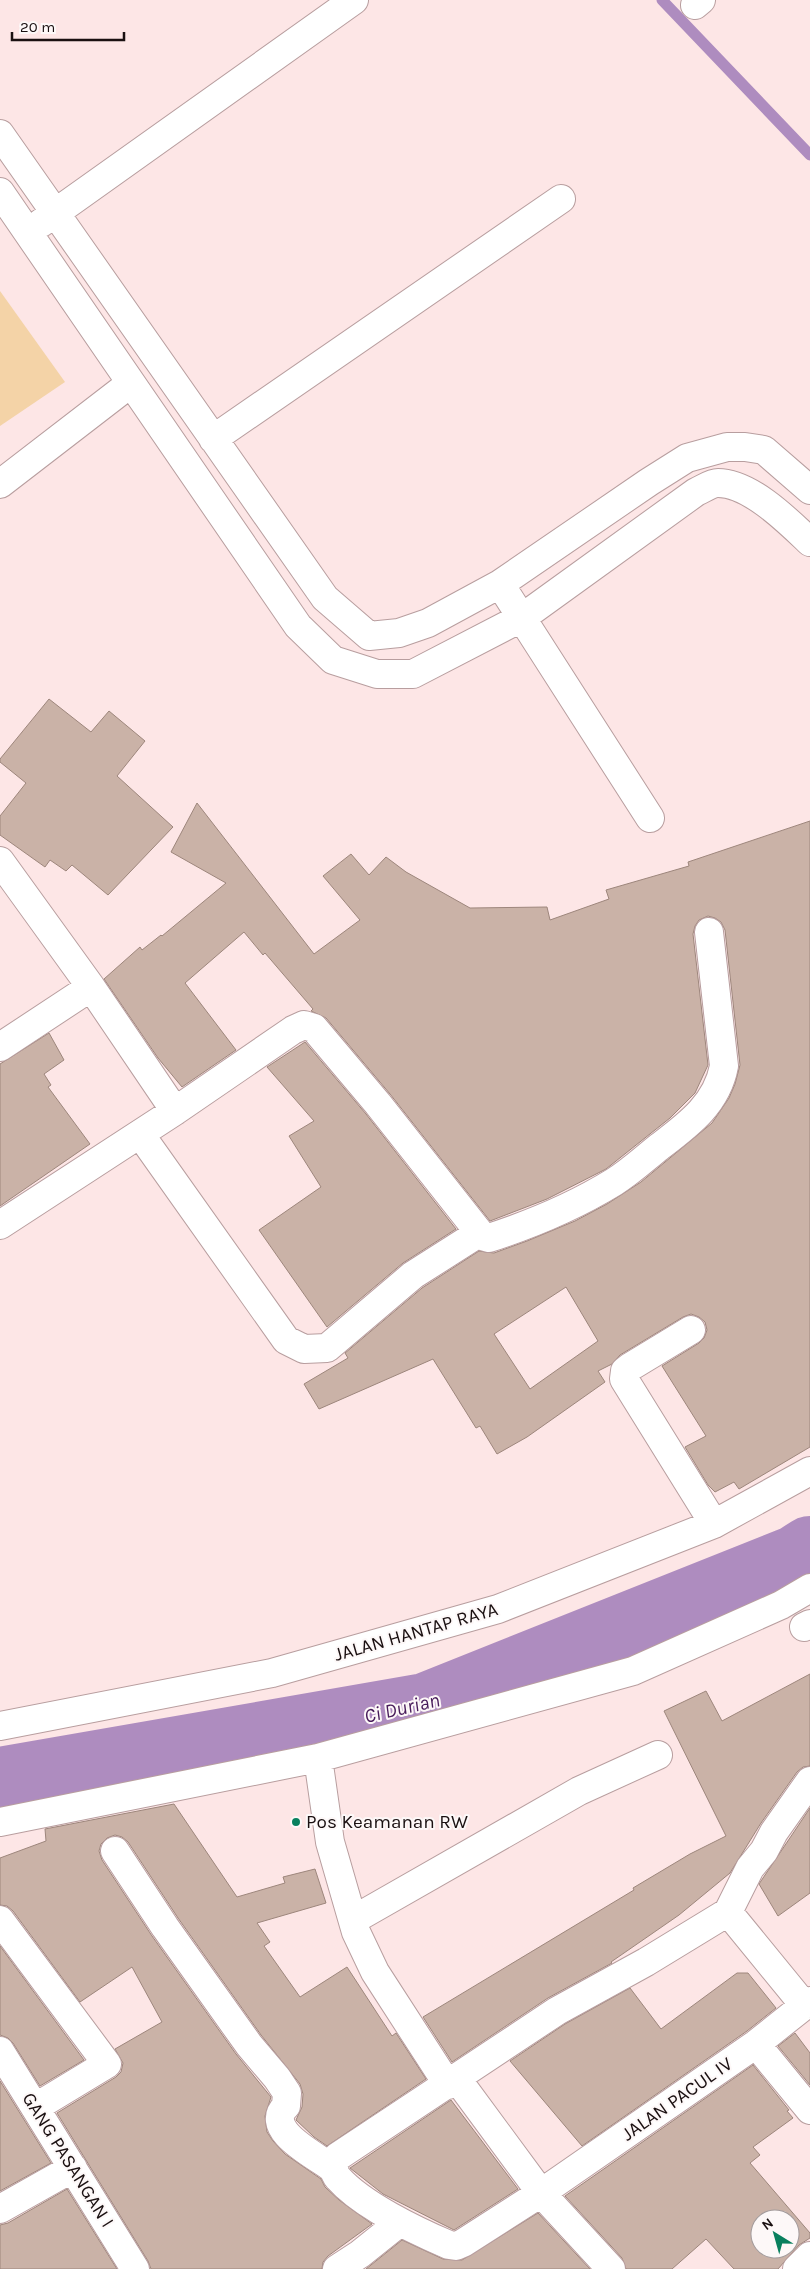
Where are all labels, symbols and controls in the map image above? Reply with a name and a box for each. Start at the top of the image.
scale bar [12,10,125,42]
text: 20 m [20,18,55,36]
street label: JALAN HANTAP RAYA [332,1598,500,1666]
water label: Ci Durian [362,1688,442,1728]
place label: Pos Keamanan RW [306,1811,468,1833]
marker: Pos Keamanan RW [290,1816,302,1828]
street label: JALAN PACUL IV [617,2053,737,2145]
street label: GANG PASANGAN I [18,2088,118,2232]
north arrow [750,2209,800,2259]
text: N [758,2214,777,2234]

